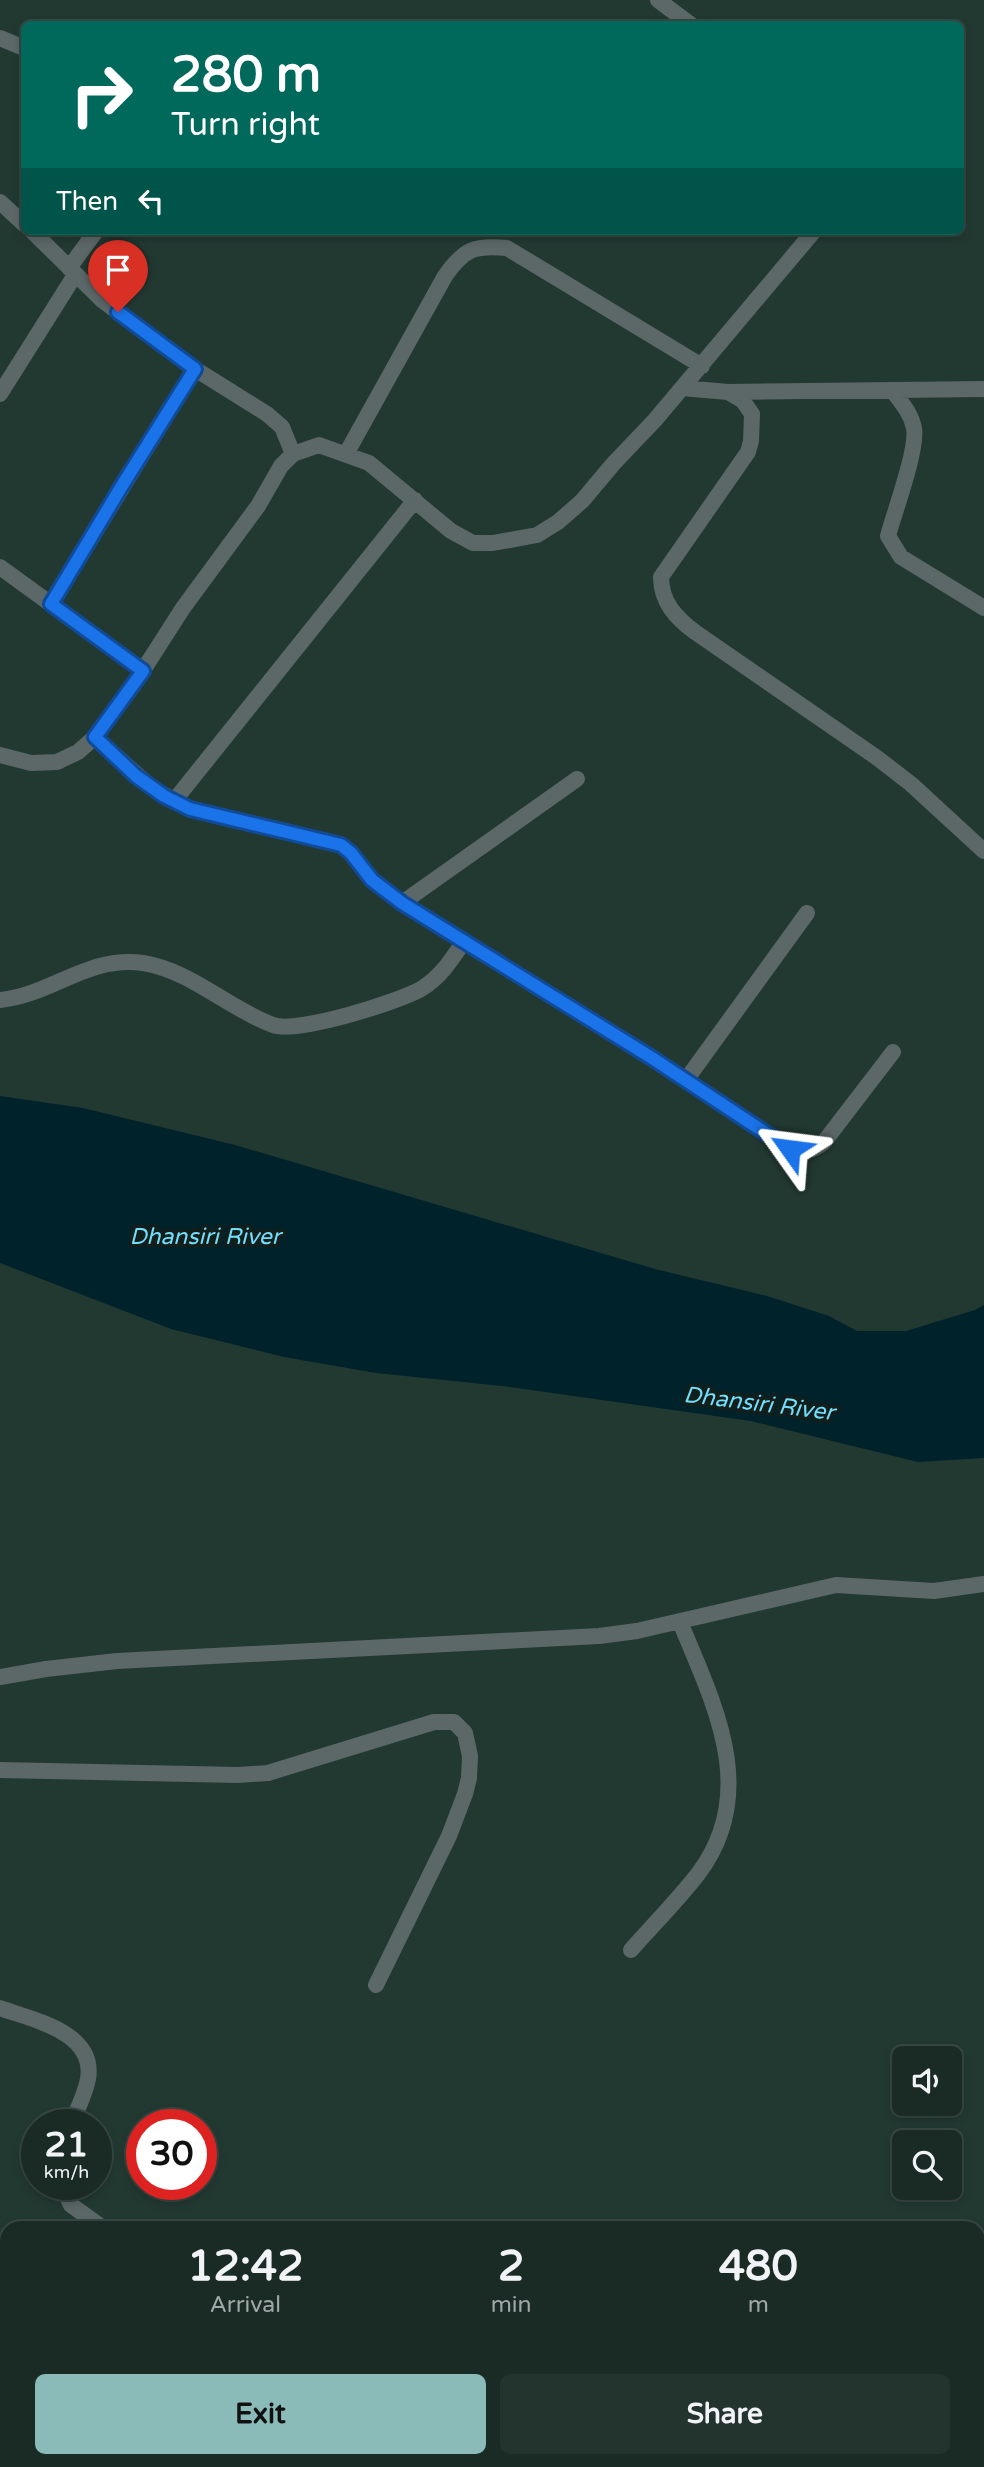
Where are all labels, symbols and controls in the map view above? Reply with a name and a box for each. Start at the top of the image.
text: 280 m [171,46,321,105]
icon: right [56,49,147,140]
text: Turn right [171,106,320,144]
icon: left [132,182,170,220]
text: Then [56,186,118,217]
pin [88,240,148,312]
icon: arrive [99,251,137,289]
position arrow [753,1112,827,1186]
water label: Dhansiri River [129,1223,284,1251]
water label: Dhansiri River [682,1381,839,1428]
map controls [892,2046,962,2200]
button: sound [892,2046,962,2116]
speed limit sign: 30 [126,2109,217,2200]
text: 21 [45,2124,88,2166]
button: search [892,2130,962,2200]
text: km/h [44,2161,89,2183]
text: 12:42 [187,2241,304,2292]
text: 2 [498,2241,524,2292]
text: 480 [719,2241,798,2292]
text: Arrival [210,2291,281,2319]
text: min [491,2291,532,2319]
text: m [748,2291,769,2319]
button: Exit [35,2374,486,2454]
button: Share [500,2374,950,2454]

